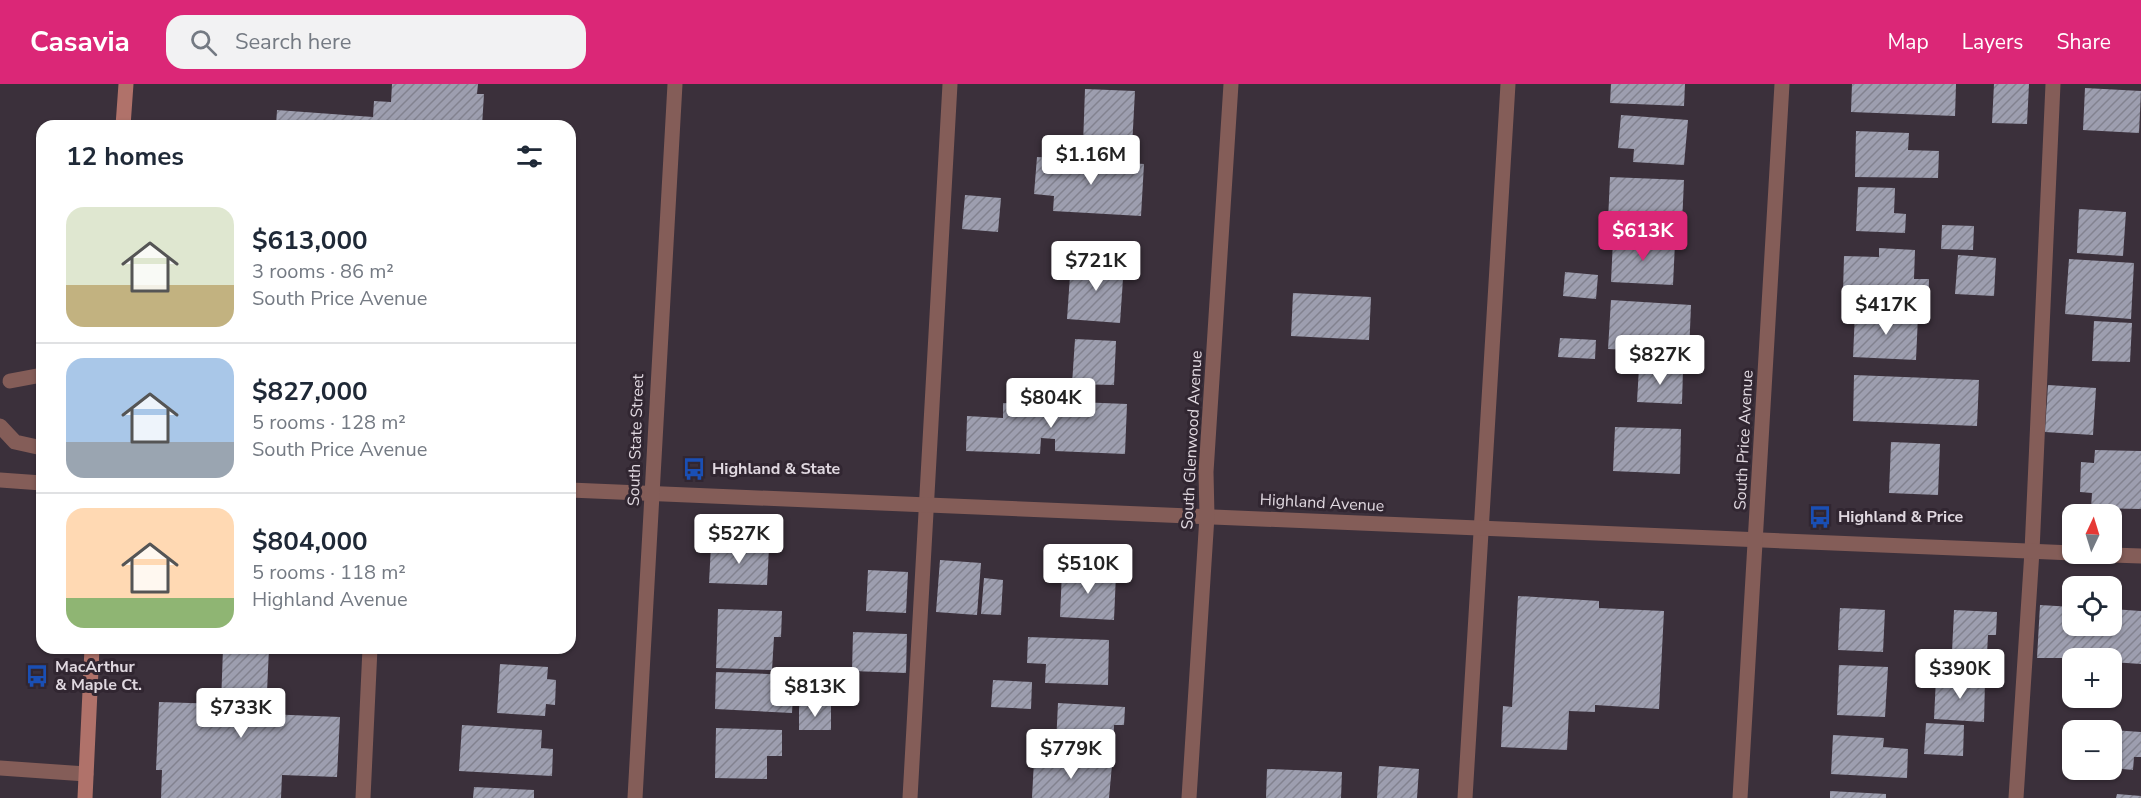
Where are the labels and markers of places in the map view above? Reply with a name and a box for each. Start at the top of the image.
pin: $1.16M [1042,135,1140,186]
pin: $613K [1601,211,1685,262]
pin: $721K [1054,241,1138,292]
pin: $417K [1844,285,1928,336]
pin: $827K [1618,335,1702,386]
pin: $804K [1009,378,1093,429]
bus stop icon: Highland & State [681,456,707,482]
place label: Highland & State [712,458,841,480]
bus stop icon: Highland & Price [1807,504,1833,530]
place label: Highland & Price [1838,506,1964,528]
pin: $527K [697,514,781,565]
pin: $510K [1046,544,1130,595]
pin: $390K [1918,649,2002,700]
place label: MacArthur & Maple Ct. [55,656,142,696]
bus stop icon: MacArthur & Maple Ct. [24,663,50,689]
pin: $813K [773,667,857,718]
pin: $733K [199,688,283,739]
pin: $779K [1029,729,1113,780]

